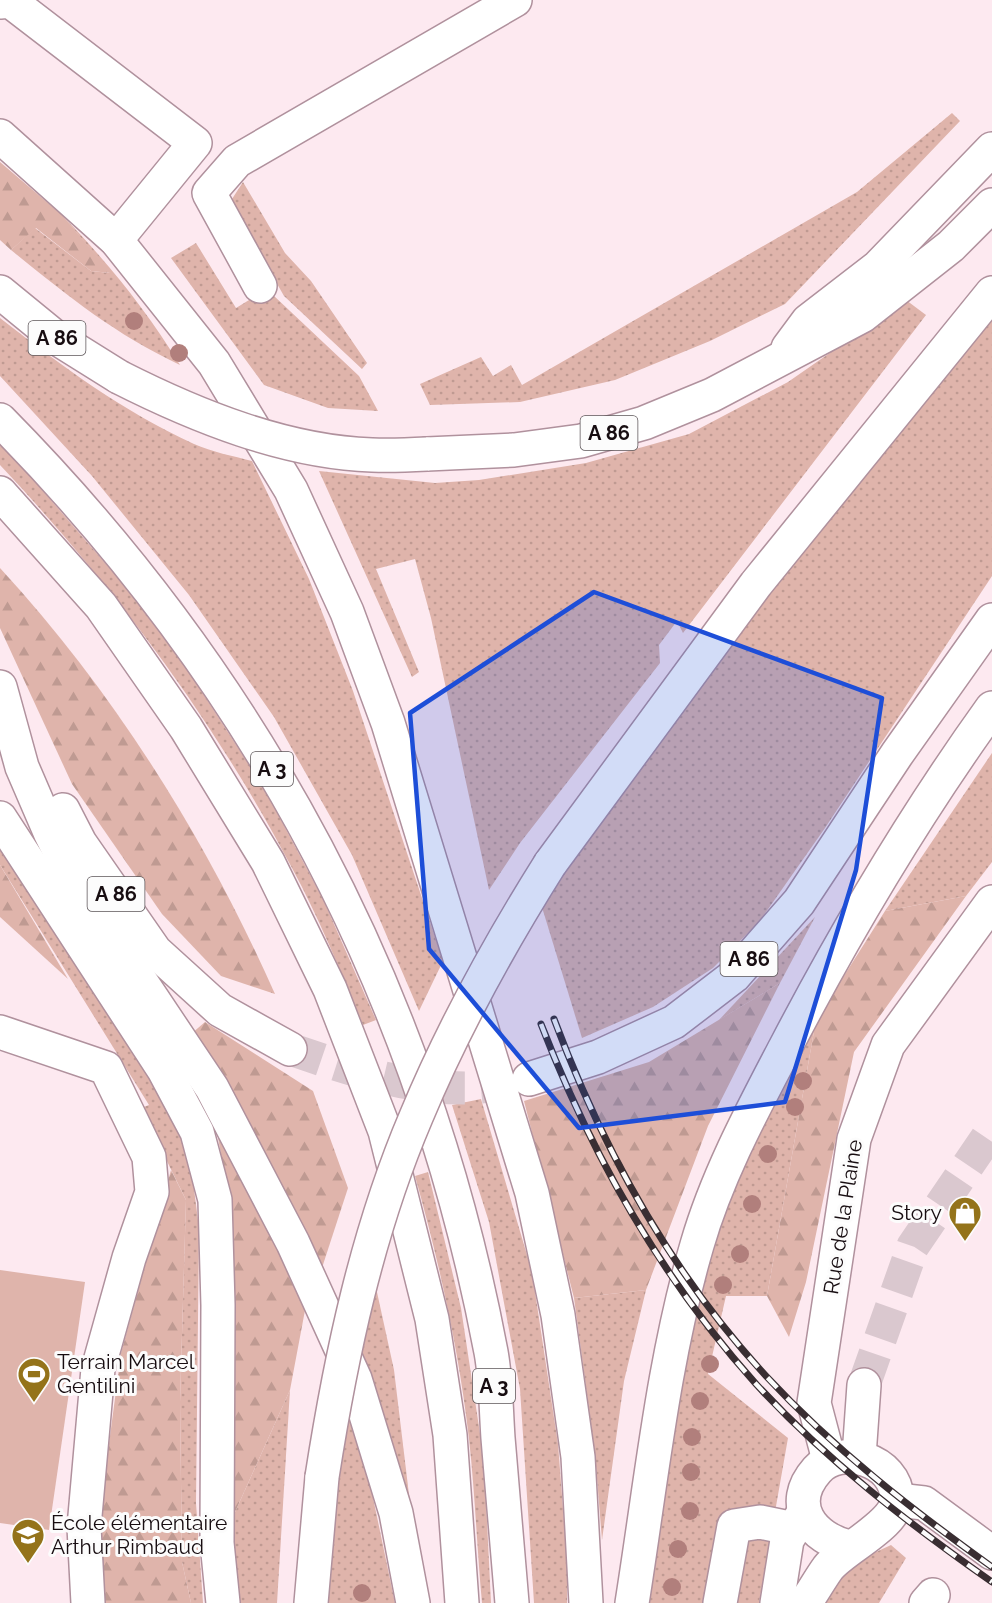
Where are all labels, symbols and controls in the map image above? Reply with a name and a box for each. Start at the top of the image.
road number: A 86 [28,321,86,355]
road number: A 86 [580,416,638,450]
road number: A 3 [251,752,293,786]
road number: A 86 [88,877,144,911]
road number: A 86 [720,942,777,976]
street label: Rue de la Plaine [818,1138,867,1296]
shop icon: Story [947,1195,983,1242]
place label: Story [891,1200,942,1225]
place label: Terrain Marcel Gentilini [57,1349,195,1398]
sports icon: Terrain Marcel Gentilini [16,1356,52,1403]
road number: A 3 [473,1369,515,1403]
place label: École élémentaire Arthur Rimbaud [51,1510,227,1559]
school or university icon: École élémentaire Arthur Rimbaud [10,1517,46,1564]

